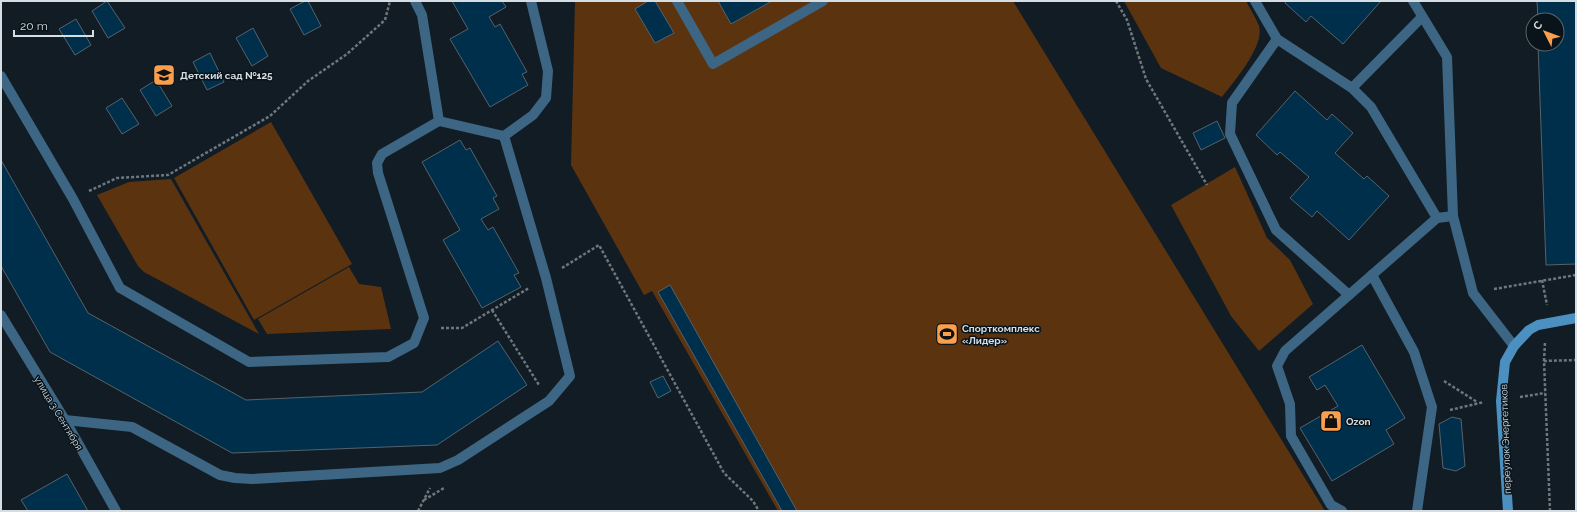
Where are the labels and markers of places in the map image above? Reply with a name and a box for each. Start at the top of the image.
school or university icon: Детский сад №125 [151,62,177,88]
place label: Детский сад №125 [180,70,273,81]
sports icon: Спорткомплекс «Лидер» [934,321,960,347]
place label: Спорткомплекс «Лидер» [962,323,1040,346]
shop icon: Ozon [1318,408,1344,434]
place label: Ozon [1346,416,1370,427]

